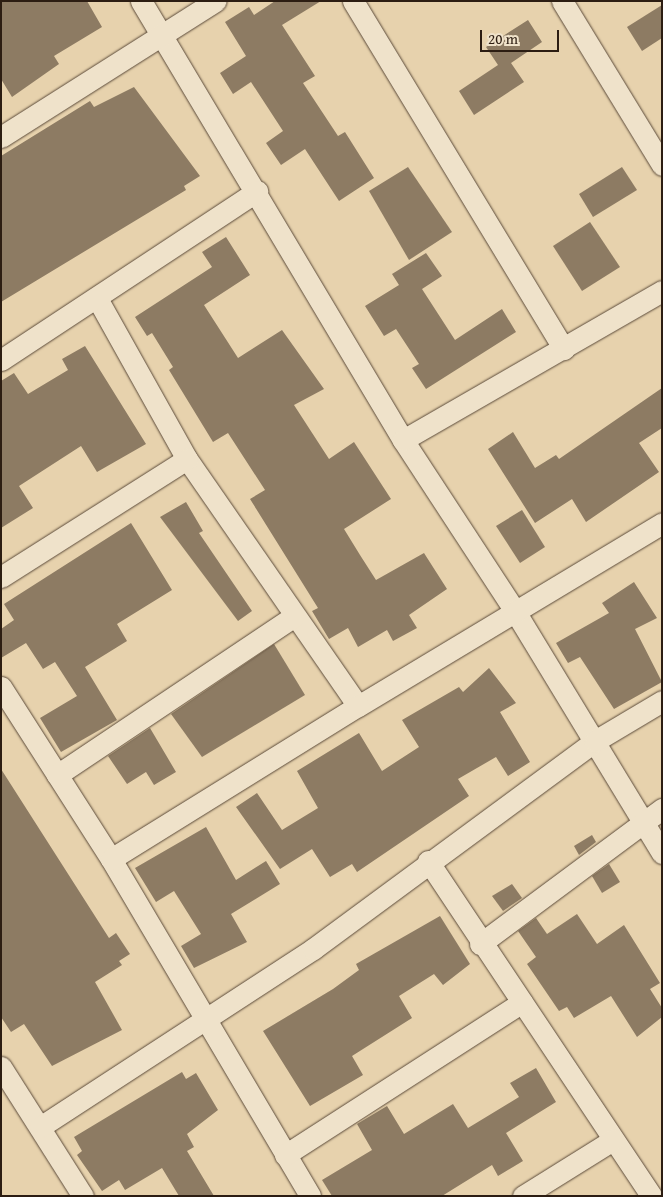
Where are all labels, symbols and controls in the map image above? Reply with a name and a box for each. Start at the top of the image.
scale bar [483,20,562,52]
text: 20 m [488,28,518,49]

